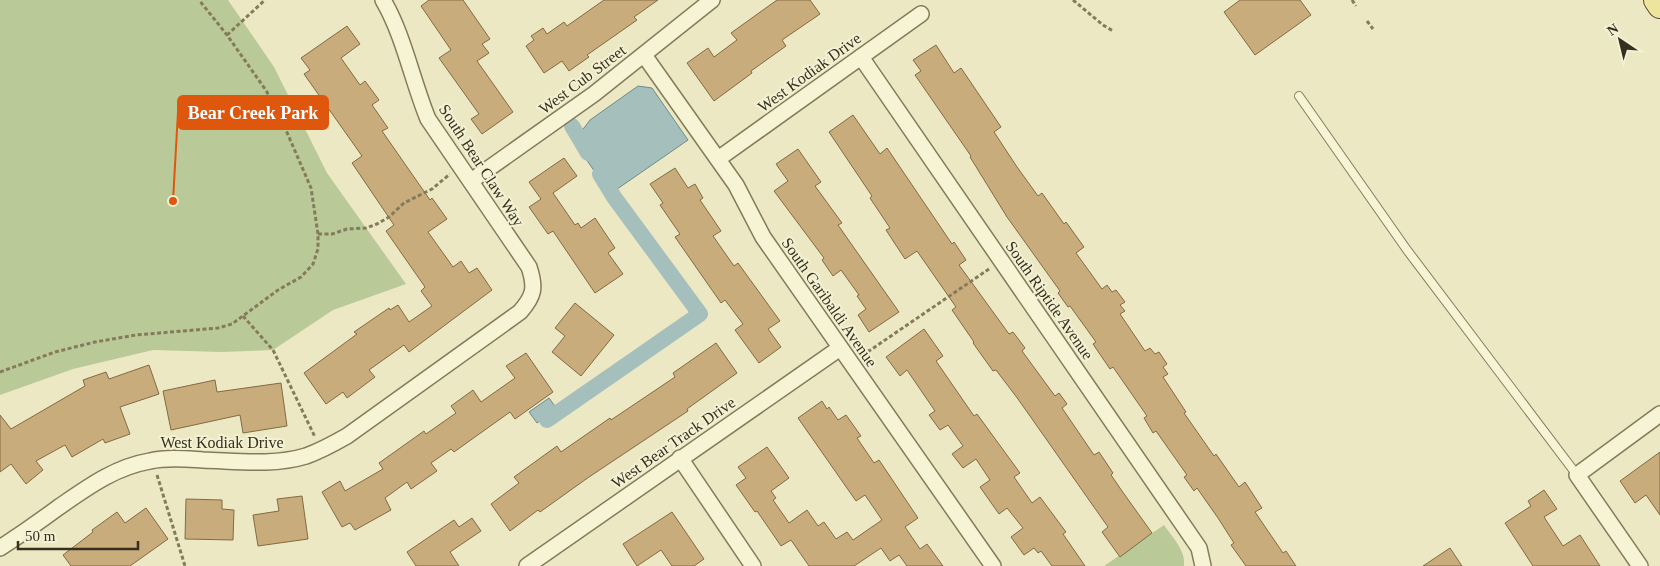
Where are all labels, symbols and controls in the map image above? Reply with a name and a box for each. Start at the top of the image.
north arrow [1595,15,1645,65]
text: N [1604,21,1621,39]
street label: West Kodiak Drive [754,29,864,115]
street label: West Cub Street [536,41,629,117]
callout: Bear Creek Park [178,96,328,129]
street label: South Bear Claw Way [435,101,527,230]
text: Bear Creek Park [188,103,318,123]
street label: South Garibaldi Avenue [779,235,881,370]
street label: South Riptide Avenue [1002,238,1097,363]
street label: West Bear Track Drive [608,393,738,491]
street label: West Kodiak Drive [160,434,284,451]
scale bar [18,518,138,550]
text: 50 m [25,528,56,544]

